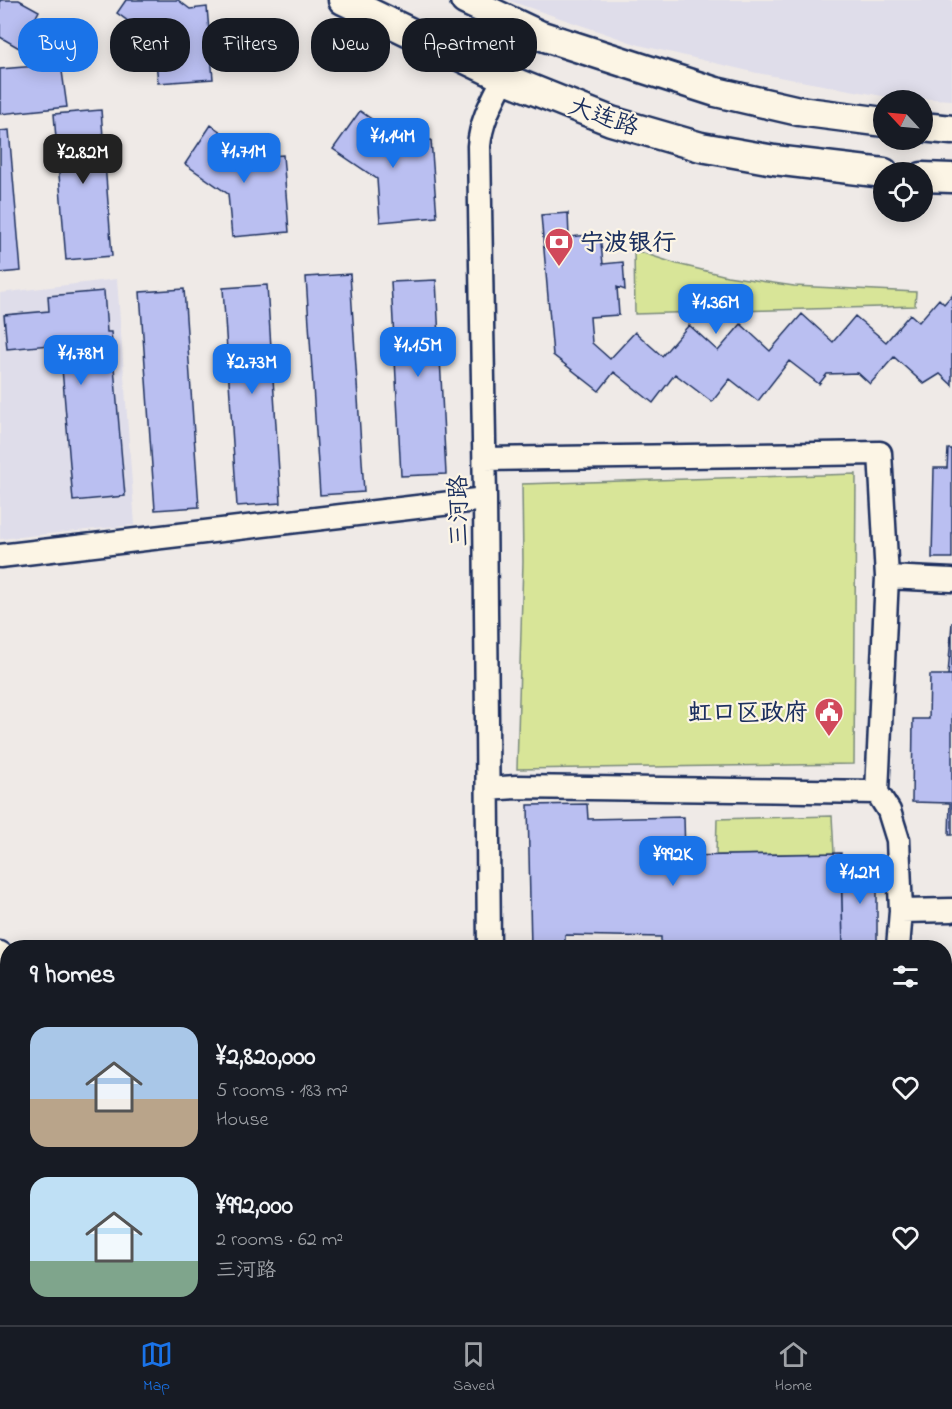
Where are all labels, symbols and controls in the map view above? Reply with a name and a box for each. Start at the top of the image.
chip: Buy [18,18,98,72]
chip: Rent [110,18,190,72]
chip: Filters [202,18,299,72]
chip: New [311,18,390,72]
chip: Apartment [402,18,537,72]
street label: 大连路 [563,90,643,147]
north arrow [873,90,933,150]
map controls [873,90,933,222]
pin: ¥1.14M [344,118,442,169]
text: ¥1.14M [371,123,415,152]
pin: ¥1.71M [195,133,293,184]
pin: ¥2.82M [34,134,132,185]
text: ¥1.71M [222,138,266,167]
text: ¥2.82M [57,139,109,168]
button: locate [873,162,933,222]
bank icon: 宁波银行 [543,226,575,268]
place label: 宁波银行 [580,227,676,262]
pin: ¥1.36M [667,284,765,335]
text: ¥1.36M [692,289,740,318]
pin: ¥1.15M [369,327,467,378]
text: ¥1.15M [394,332,442,361]
pin: ¥1.78M [32,335,130,386]
text: ¥1.78M [58,340,104,369]
pin: ¥2.73M [203,344,301,395]
text: ¥2.73M [227,349,277,378]
street label: 三河路 [442,475,479,547]
public building icon: 虹口区政府 [813,696,845,738]
place label: 虹口区政府 [688,697,808,732]
pin: ¥992K [631,836,715,887]
text: ¥992K [653,841,693,870]
pin: ¥1.2M [818,854,902,905]
text: ¥1.2M [840,859,880,888]
text: 9 homes [30,957,115,995]
icon: filters [889,960,922,993]
text: ¥2,820,000 [216,1039,316,1077]
icon: home [78,1051,150,1123]
icon: heart [889,1071,922,1104]
text: 5 rooms · 183 m² [216,1077,348,1106]
text: House [216,1106,269,1135]
text: ¥992,000 [216,1188,293,1226]
icon: home [78,1201,150,1273]
icon: heart [889,1221,922,1254]
text: 2 rooms · 62 m² [216,1226,343,1255]
text: 三河路 [216,1257,276,1286]
tab: Map [140,1338,173,1398]
tab: Saved [453,1338,495,1398]
tab: Home [775,1338,812,1398]

